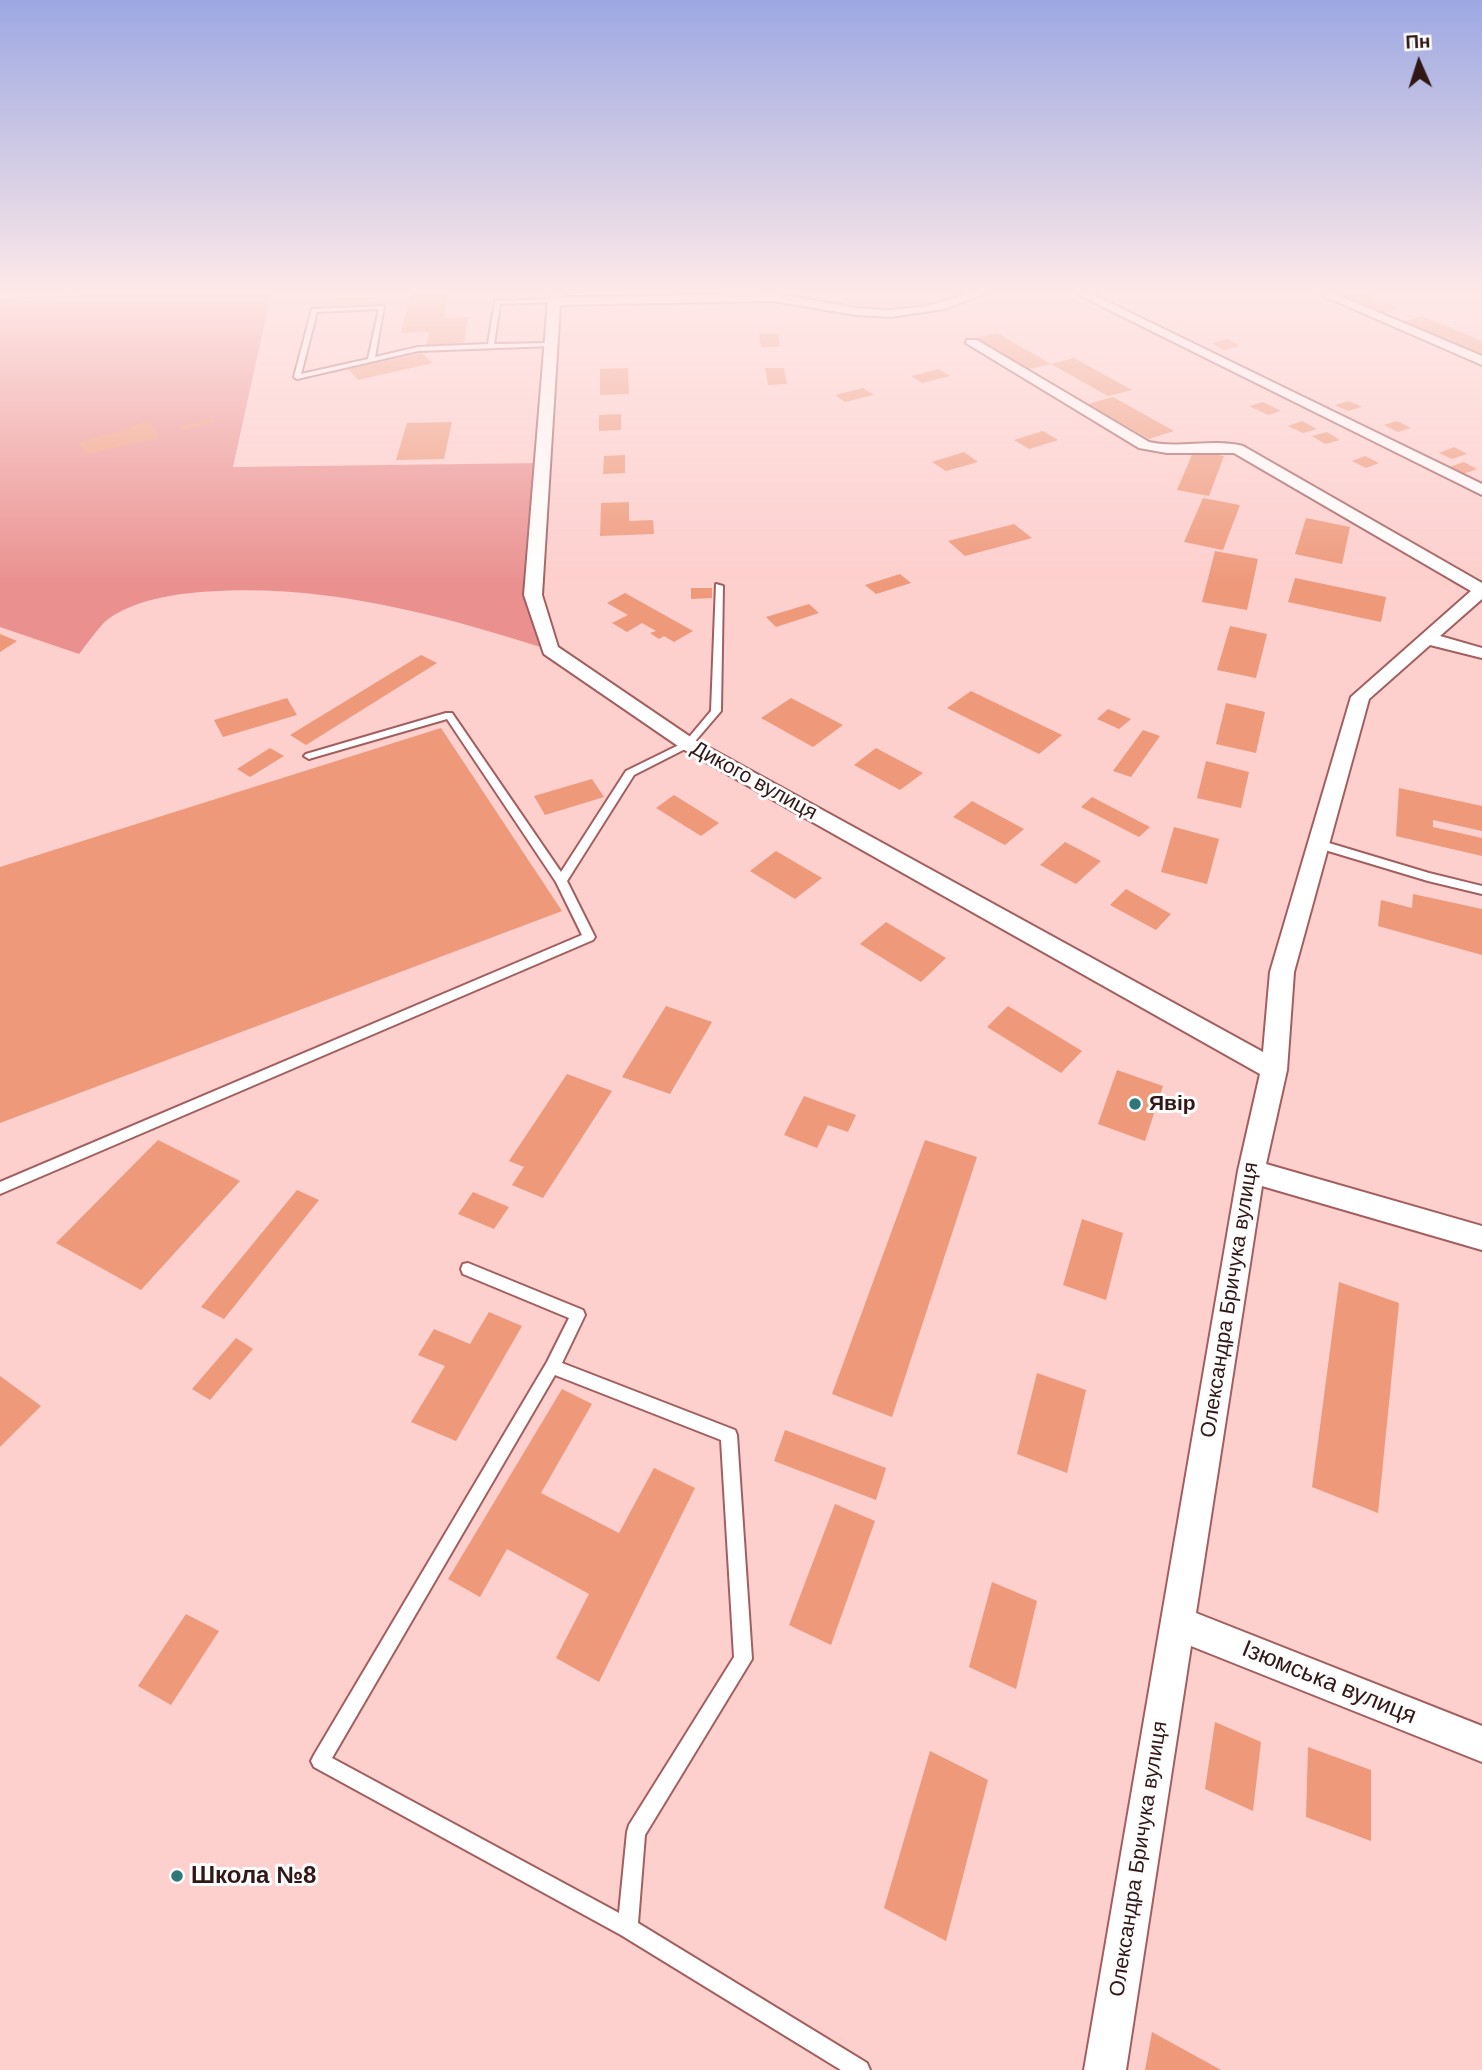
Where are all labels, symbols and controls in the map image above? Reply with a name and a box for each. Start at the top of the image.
north arrow [1384,28,1454,98]
text: Пн [1405,30,1431,53]
street label: Дикого вулиця [687,736,821,826]
place label: Явiр [1149,1091,1196,1117]
marker: Явiр [1127,1096,1143,1112]
street label: Олександра Бричука вулиця [1196,1160,1264,1440]
street label: Ізюмська вулиця [1238,1635,1420,1731]
street label: Олександра Бричука вулиця [1105,1719,1173,1999]
place label: Школа №8 [191,1862,316,1890]
marker: Школа №8 [169,1868,185,1884]

